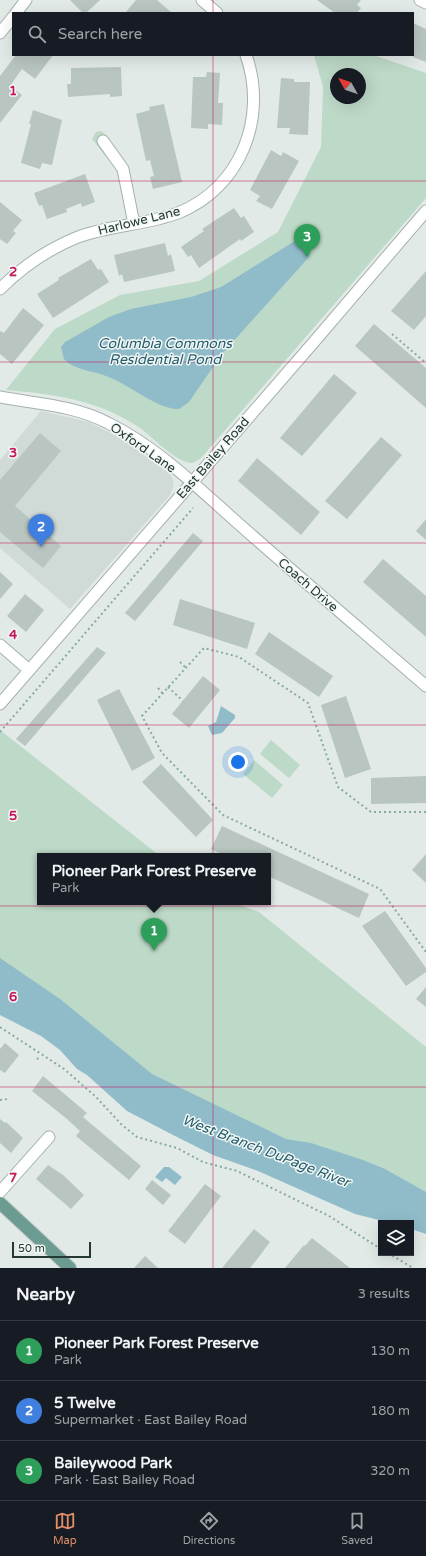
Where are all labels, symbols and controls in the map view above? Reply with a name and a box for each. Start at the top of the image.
search box [12,12,414,56]
icon: search [26,23,48,45]
text: Search here [58,25,142,43]
north arrow [330,68,366,104]
text: 1 [9,83,17,99]
street label: Harlowe Lane [96,203,182,239]
pin: 3 [294,224,320,257]
text: 2 [9,264,17,280]
water label: Columbia Commons Residential Pond [98,335,233,368]
street label: East Bailey Road [173,414,253,502]
street label: Oxford Lane [107,419,179,477]
text: 3 [9,445,17,461]
pin: 2 [28,514,54,547]
street label: Coach Drive [275,555,341,615]
text: 4 [9,627,18,643]
your location [228,752,248,772]
text: 5 [9,808,17,824]
popup [37,853,271,905]
text: Pioneer Park Forest Preserve [52,862,256,880]
text: Park [52,880,79,896]
pin: 1 [141,918,167,951]
text: 6 [9,989,17,1005]
water label: West Branch DuPage River [180,1111,354,1191]
text: 7 [9,1170,17,1186]
map controls [378,1220,414,1256]
button: layers [378,1220,414,1256]
scale bar [12,1240,91,1259]
text: 50 m [18,1242,45,1255]
text: Nearby [16,1284,75,1305]
text: 3 results [358,1286,410,1302]
text: Pioneer Park Forest Preserve [54,1334,259,1352]
text: 1 [25,1343,33,1359]
text: 130 m [370,1343,410,1359]
text: Park [54,1352,82,1368]
text: 5 Twelve [54,1394,116,1412]
text: 2 [25,1403,33,1419]
text: 180 m [370,1403,410,1419]
text: Supermarket · East Bailey Road [54,1412,247,1428]
text: Baileywood Park [54,1454,172,1472]
text: 3 [25,1463,33,1479]
text: 320 m [370,1463,410,1479]
text: Park · East Bailey Road [54,1472,195,1488]
tab: Map [53,1510,77,1547]
tab: Directions [183,1510,235,1547]
tab: Saved [341,1510,373,1547]

